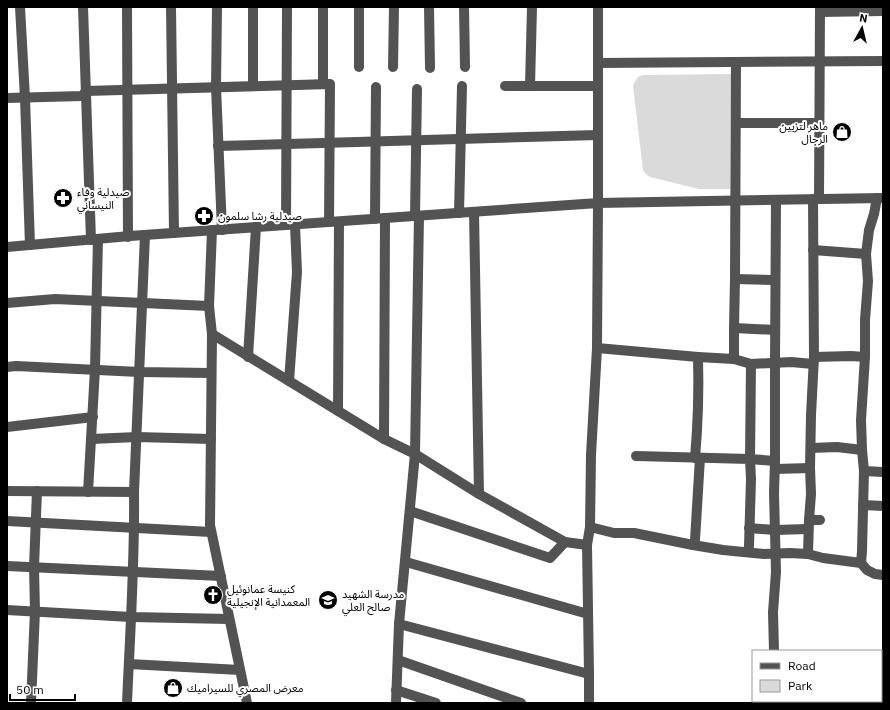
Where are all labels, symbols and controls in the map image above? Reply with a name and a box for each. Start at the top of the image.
north arrow [842,8,882,48]
text: N [858,11,868,26]
place label: ماهر لتزيين الرجال [779,119,828,146]
shop icon: ماهر لتزيين الرجال [831,121,853,143]
place label: صيدلية وفاء النيساني [77,185,129,215]
pharmacy icon: صيدلية وفاء النيساني [52,187,74,209]
pharmacy icon: صيدلية رشا سلمون [193,205,215,227]
place label: صيدلية رشا سلمون [218,209,302,223]
place label: كنيسة عمانوئيل المعمدانية الإنجيلية [227,582,310,610]
church icon: كنيسة عمانوئيل المعمدانية الإنجيلية [202,584,224,606]
place label: مدرسة الشهيد صالح العلي [342,587,404,617]
school or university icon: مدرسة الشهيد صالح العلي [317,589,339,611]
legend [752,650,882,702]
text: Road [788,658,816,673]
scale bar [10,676,75,702]
shop icon: معرض المصري للسيراميك [162,677,184,699]
text: Park [788,678,813,693]
place label: معرض المصري للسيراميك [187,681,304,698]
text: 50 m [16,682,44,697]

